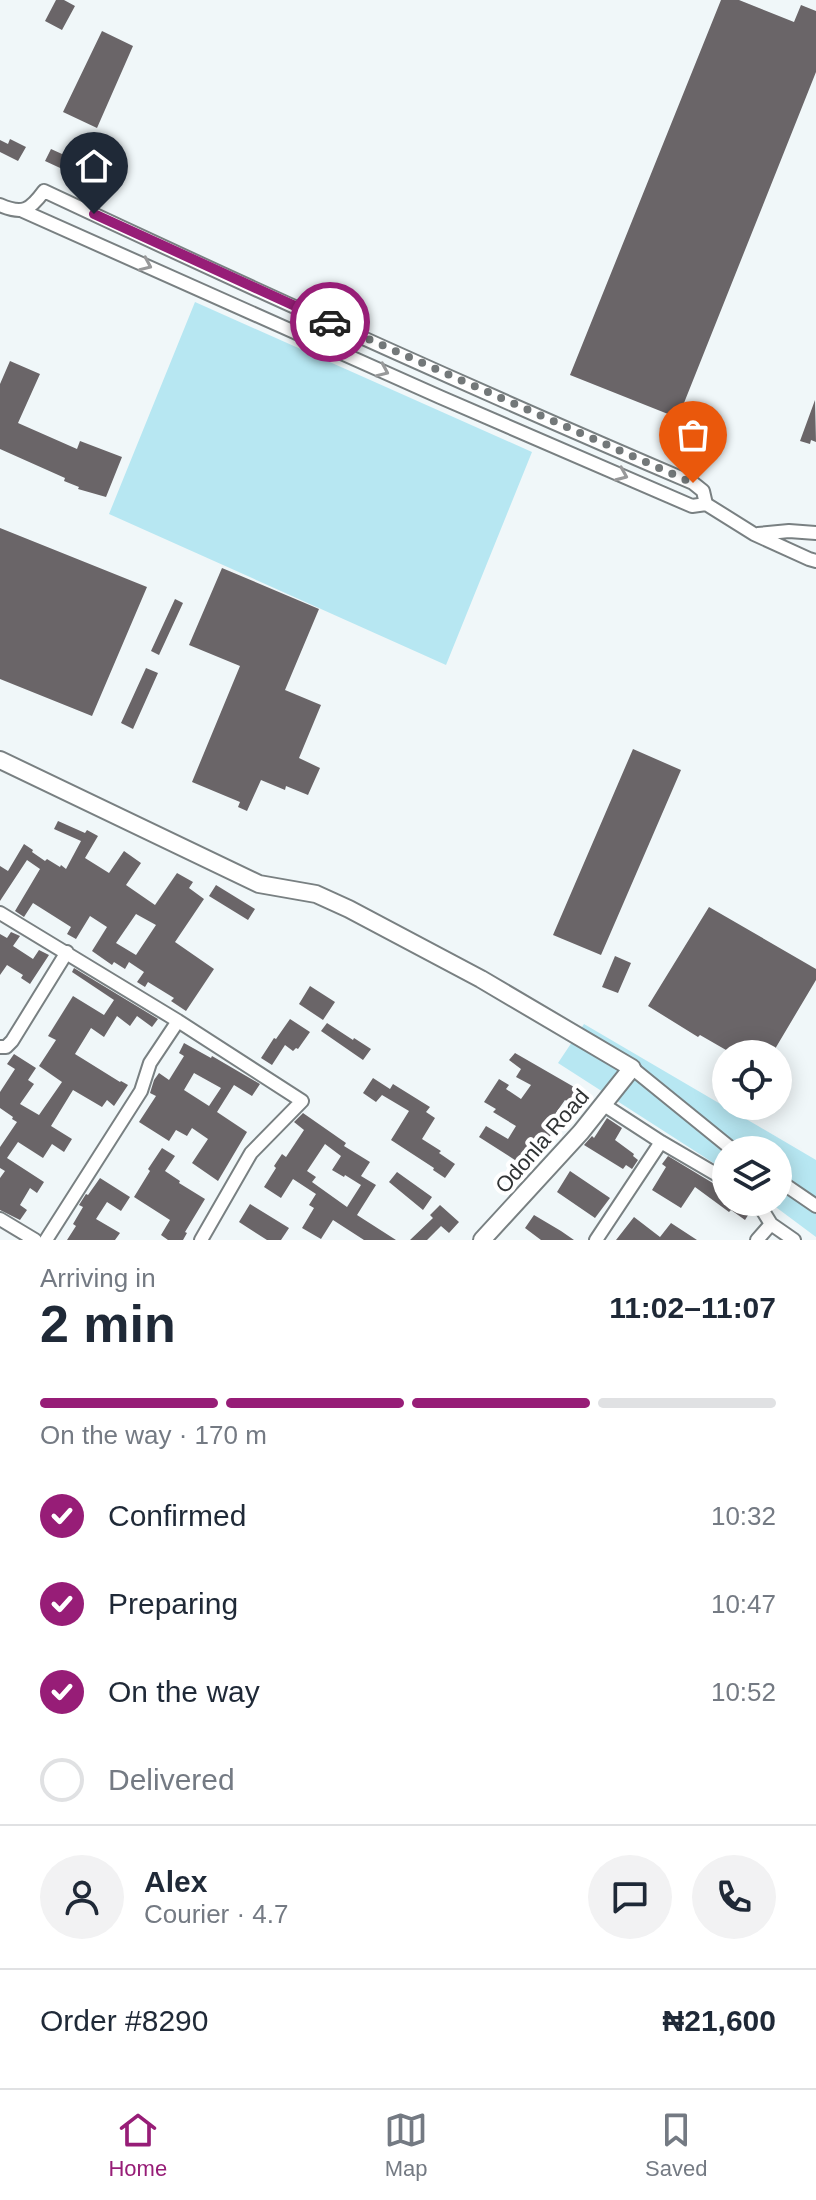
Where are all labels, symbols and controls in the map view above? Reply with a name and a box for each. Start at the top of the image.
pin [60,132,128,214]
icon: home [72,144,116,188]
one-way arrow [138,255,152,271]
courier [290,282,370,362]
icon: car [308,300,352,344]
one-way arrow [375,362,390,378]
pin [659,401,727,483]
icon: bag [671,413,715,457]
one-way arrow [613,466,628,482]
map controls [712,1040,792,1216]
button: locate [712,1040,792,1120]
street label: Odonla Road [490,1084,594,1198]
button: layers [712,1136,792,1216]
text: Arriving in [40,1263,156,1293]
text: 11:02–11:07 [609,1291,776,1324]
text: 2 min [40,1295,176,1353]
text: On the way · 170 m [40,1420,267,1450]
icon: check [40,1494,84,1538]
text: Confirmed [108,1499,246,1532]
text: 10:32 [711,1501,776,1531]
icon: check [40,1582,84,1626]
text: Preparing [108,1587,238,1620]
text: 10:47 [711,1589,776,1619]
icon: check [40,1670,84,1714]
text: On the way [108,1675,260,1708]
text: 10:52 [711,1677,776,1707]
text: Delivered [108,1763,235,1796]
button: person [40,1855,124,1939]
button: chat [588,1855,672,1939]
button: phone [692,1855,776,1939]
text: Alex [144,1865,207,1898]
text: Courier · 4.7 [144,1899,289,1929]
text: Order #8290 [40,2004,208,2037]
text: ₦21,600 [663,2004,776,2037]
tab: Home [108,2108,167,2182]
tab: Map [384,2108,428,2182]
tab: Saved [645,2108,708,2182]

